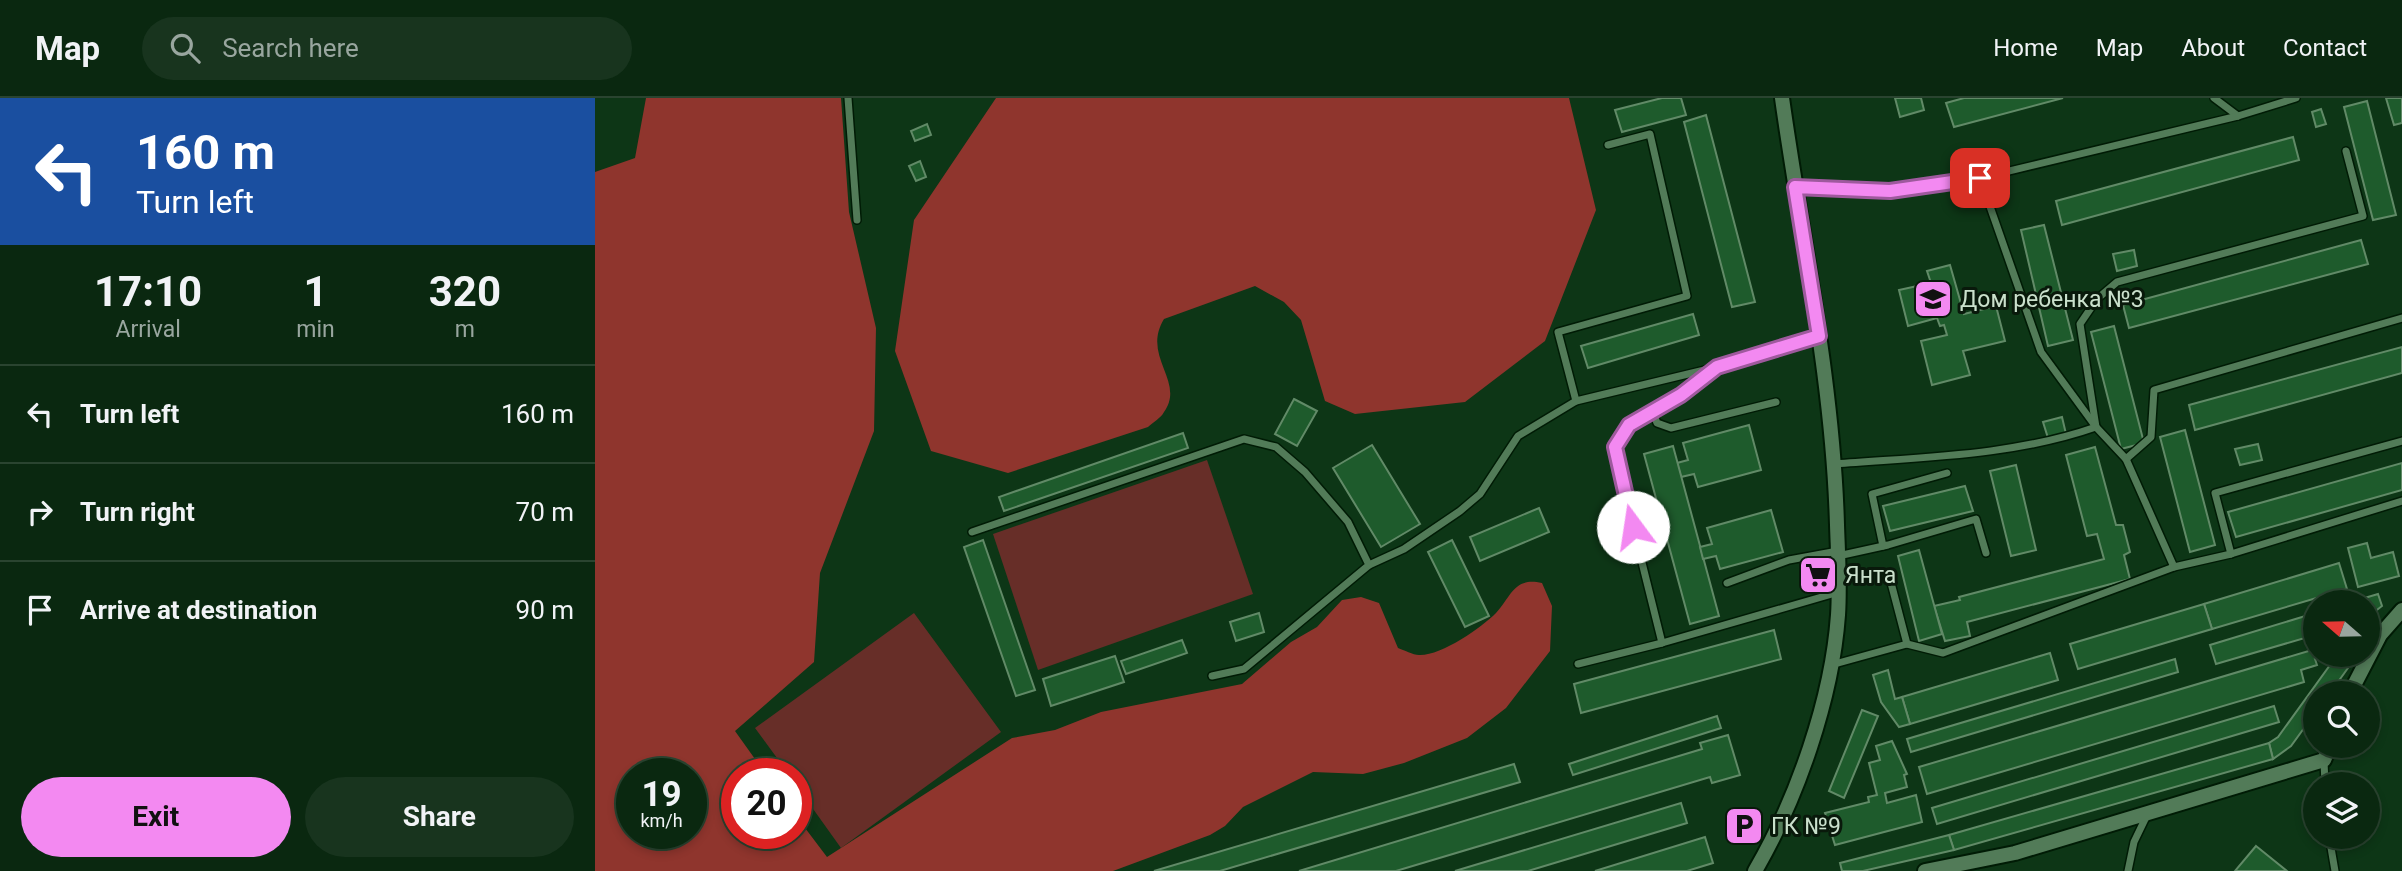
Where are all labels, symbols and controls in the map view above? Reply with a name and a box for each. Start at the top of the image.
search box [142,17,632,80]
text: Map [35,29,100,68]
icon: search [166,29,204,67]
text: Search here [222,33,359,63]
text: Home [1993,34,2058,62]
text: Map [2096,34,2143,62]
text: About [2181,34,2245,62]
text: Contact [2283,34,2367,62]
text: 160 m [136,124,275,181]
icon: left [21,126,112,217]
pin [1950,148,2010,208]
icon: arrive [1961,159,1999,197]
text: Turn left [136,183,254,221]
text: 17:10 [94,267,202,316]
text: 1 [303,267,328,316]
text: 320 [429,267,501,316]
school or university icon: Дом ребенка №3 [1912,278,1954,320]
place label: Дом ребенка №3 [1960,286,2144,313]
text: Arrival [115,316,181,343]
text: min [296,316,335,343]
text: m [455,316,475,343]
icon: left [21,395,59,433]
text: Turn left [80,399,179,429]
text: 160 m [501,399,574,429]
position arrow [1596,490,1670,564]
icon: right [21,493,59,531]
text: Turn right [80,497,195,527]
text: 70 m [516,497,574,527]
supermarket icon: Янта [1797,554,1839,596]
place label: Янта [1845,562,1896,589]
north arrow [2303,590,2380,667]
map controls [2303,590,2380,849]
icon: arrive [21,591,59,629]
text: Arrive at destination [80,595,317,625]
text: 90 m [516,595,574,625]
button: search [2303,681,2380,758]
speed limit sign: 20 [721,758,812,849]
button: layers [2303,772,2380,849]
text: 19 [641,774,682,815]
button: Exit [21,777,291,857]
button: Share [305,777,574,857]
parking icon: ГК №9 [1723,805,1765,847]
text: km/h [640,810,683,831]
place label: ГК №9 [1771,813,1841,840]

